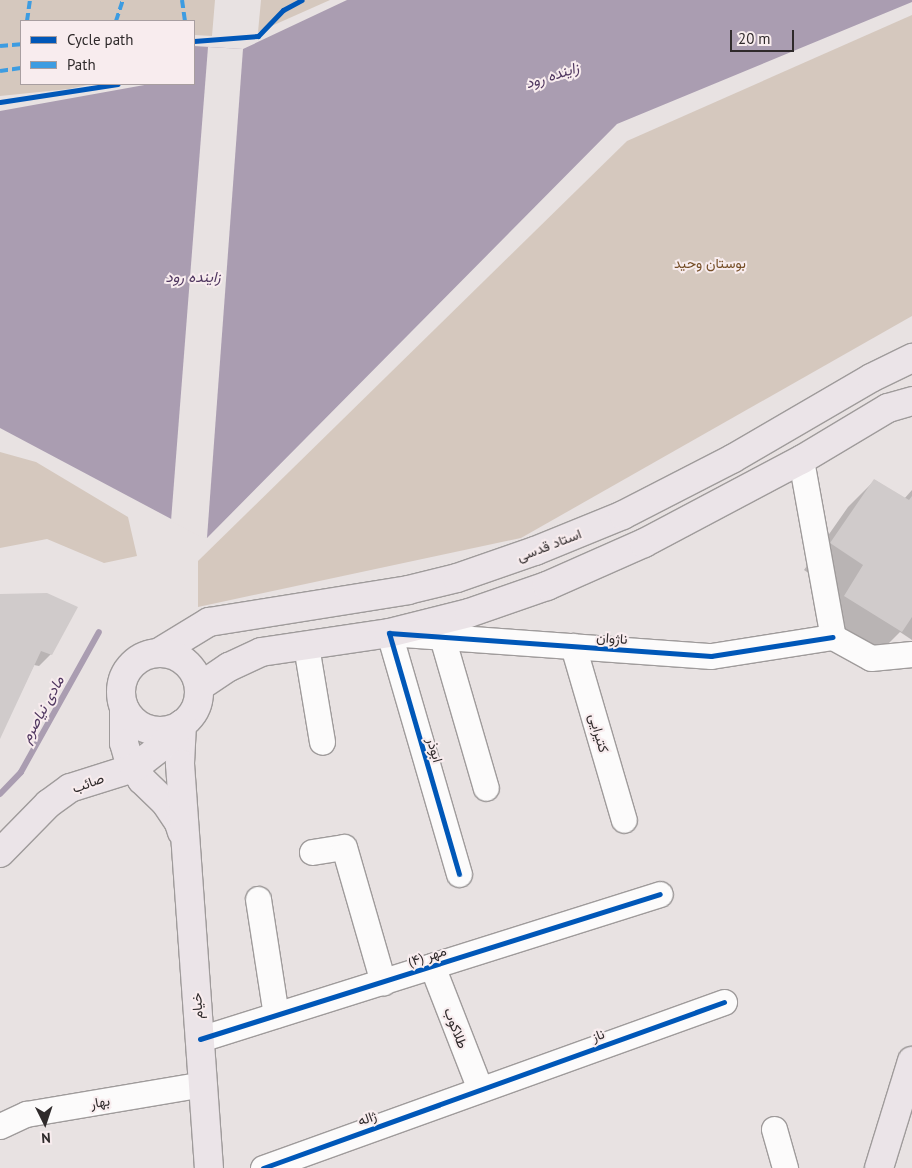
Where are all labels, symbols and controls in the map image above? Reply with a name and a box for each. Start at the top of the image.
legend [20,20,195,85]
scale bar [732,20,796,52]
text: 20 m [738,29,771,48]
text: Cycle path [67,30,133,49]
text: Path [67,55,96,74]
water label: زاینده رود [523,58,581,92]
park label: بوستان وحید [674,255,746,271]
water label: زاینده رود [165,268,221,286]
street label: استاد قدسی [514,525,584,565]
street label: ناژوان [596,629,628,647]
water label: مادی نیاصرم [16,673,68,745]
street label: کتیرایی [585,712,613,754]
street label: ابوذر [423,736,447,764]
street label: صائب [70,770,106,796]
street label: مهر (۴) [406,942,448,970]
street label: خیام [188,992,206,1020]
street label: طلاکوب [441,1005,471,1051]
street label: ناز [589,1025,607,1045]
street label: بهار [89,1092,111,1112]
north arrow [20,1098,70,1148]
street label: ژاله [355,1107,379,1129]
text: N [41,1129,51,1147]

